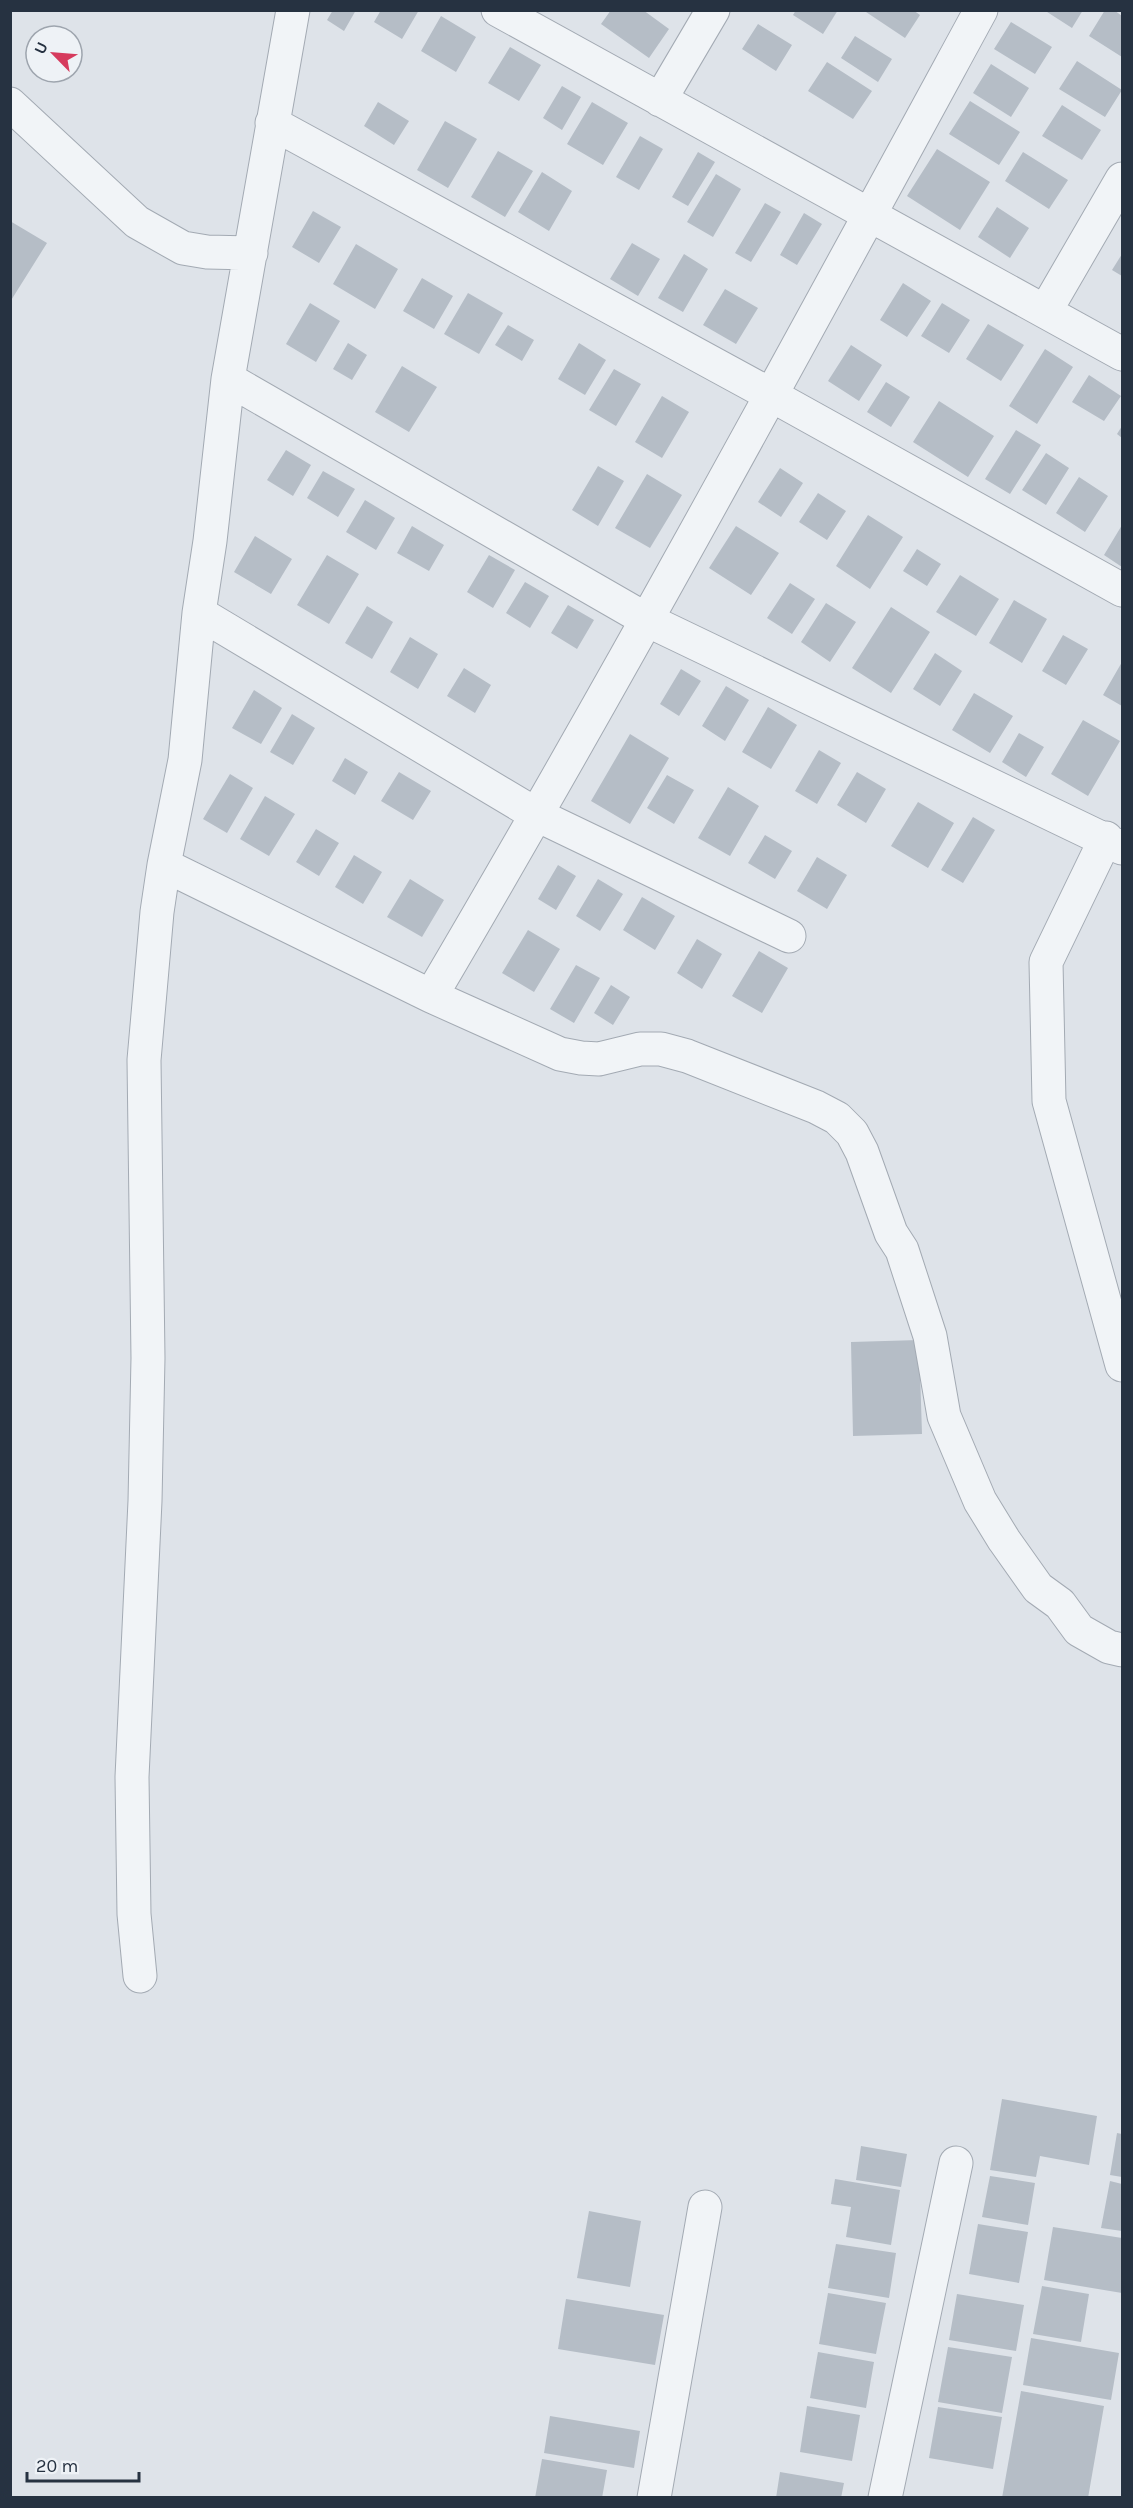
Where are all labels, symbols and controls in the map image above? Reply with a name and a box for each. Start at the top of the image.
north arrow [24,24,84,84]
text: U [30,39,52,57]
scale bar [27,2445,140,2483]
text: 20 m [36,2455,78,2477]

